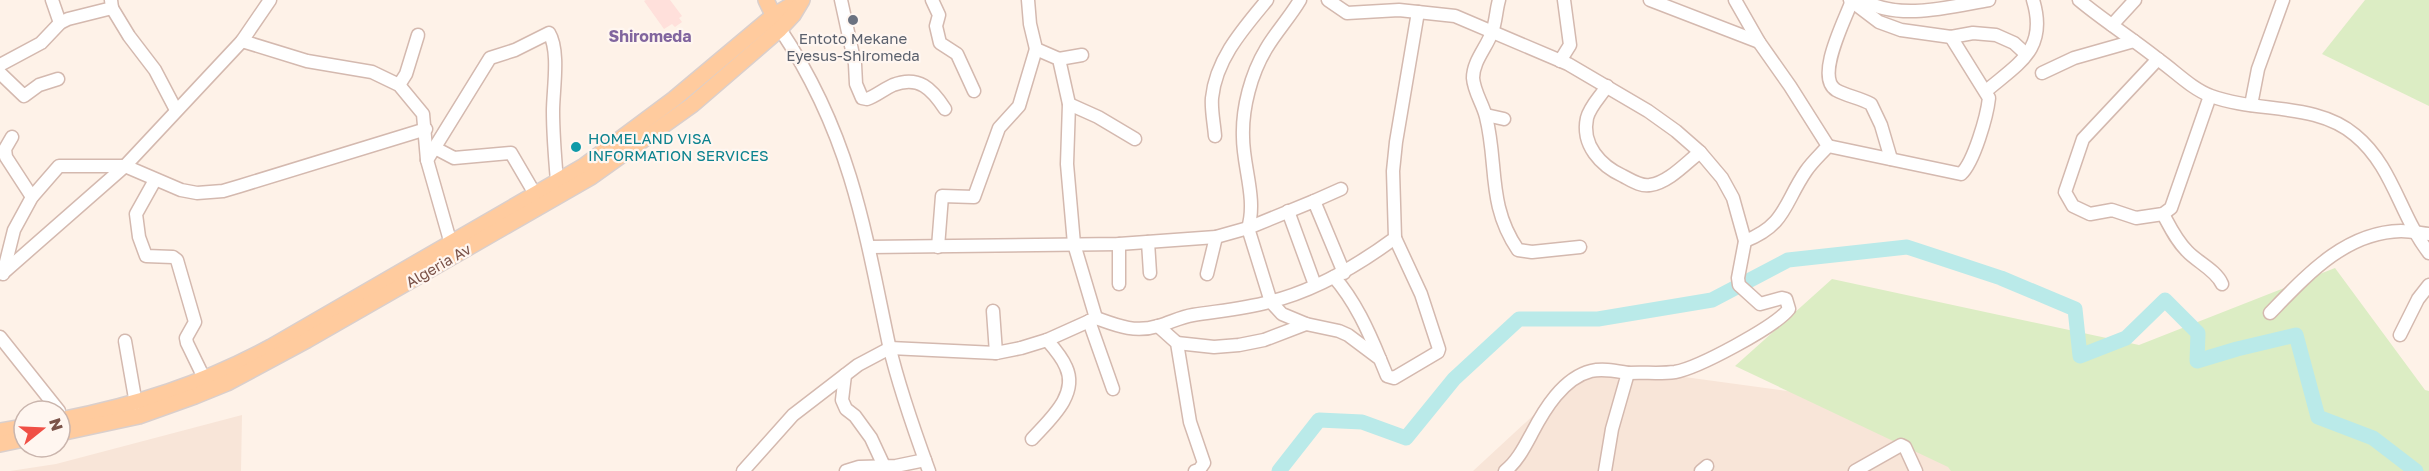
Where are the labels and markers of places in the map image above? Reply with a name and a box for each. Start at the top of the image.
marker: Entoto Mekane Eyesus-Shiromeda [846,13,860,27]
place label: Entoto Mekane Eyesus-Shiromeda [786,29,920,64]
place label: HOMELAND VISA INFORMATION SERVICES [588,129,769,164]
marker: HOMELAND VISA INFORMATION SERVICES [569,140,583,154]

